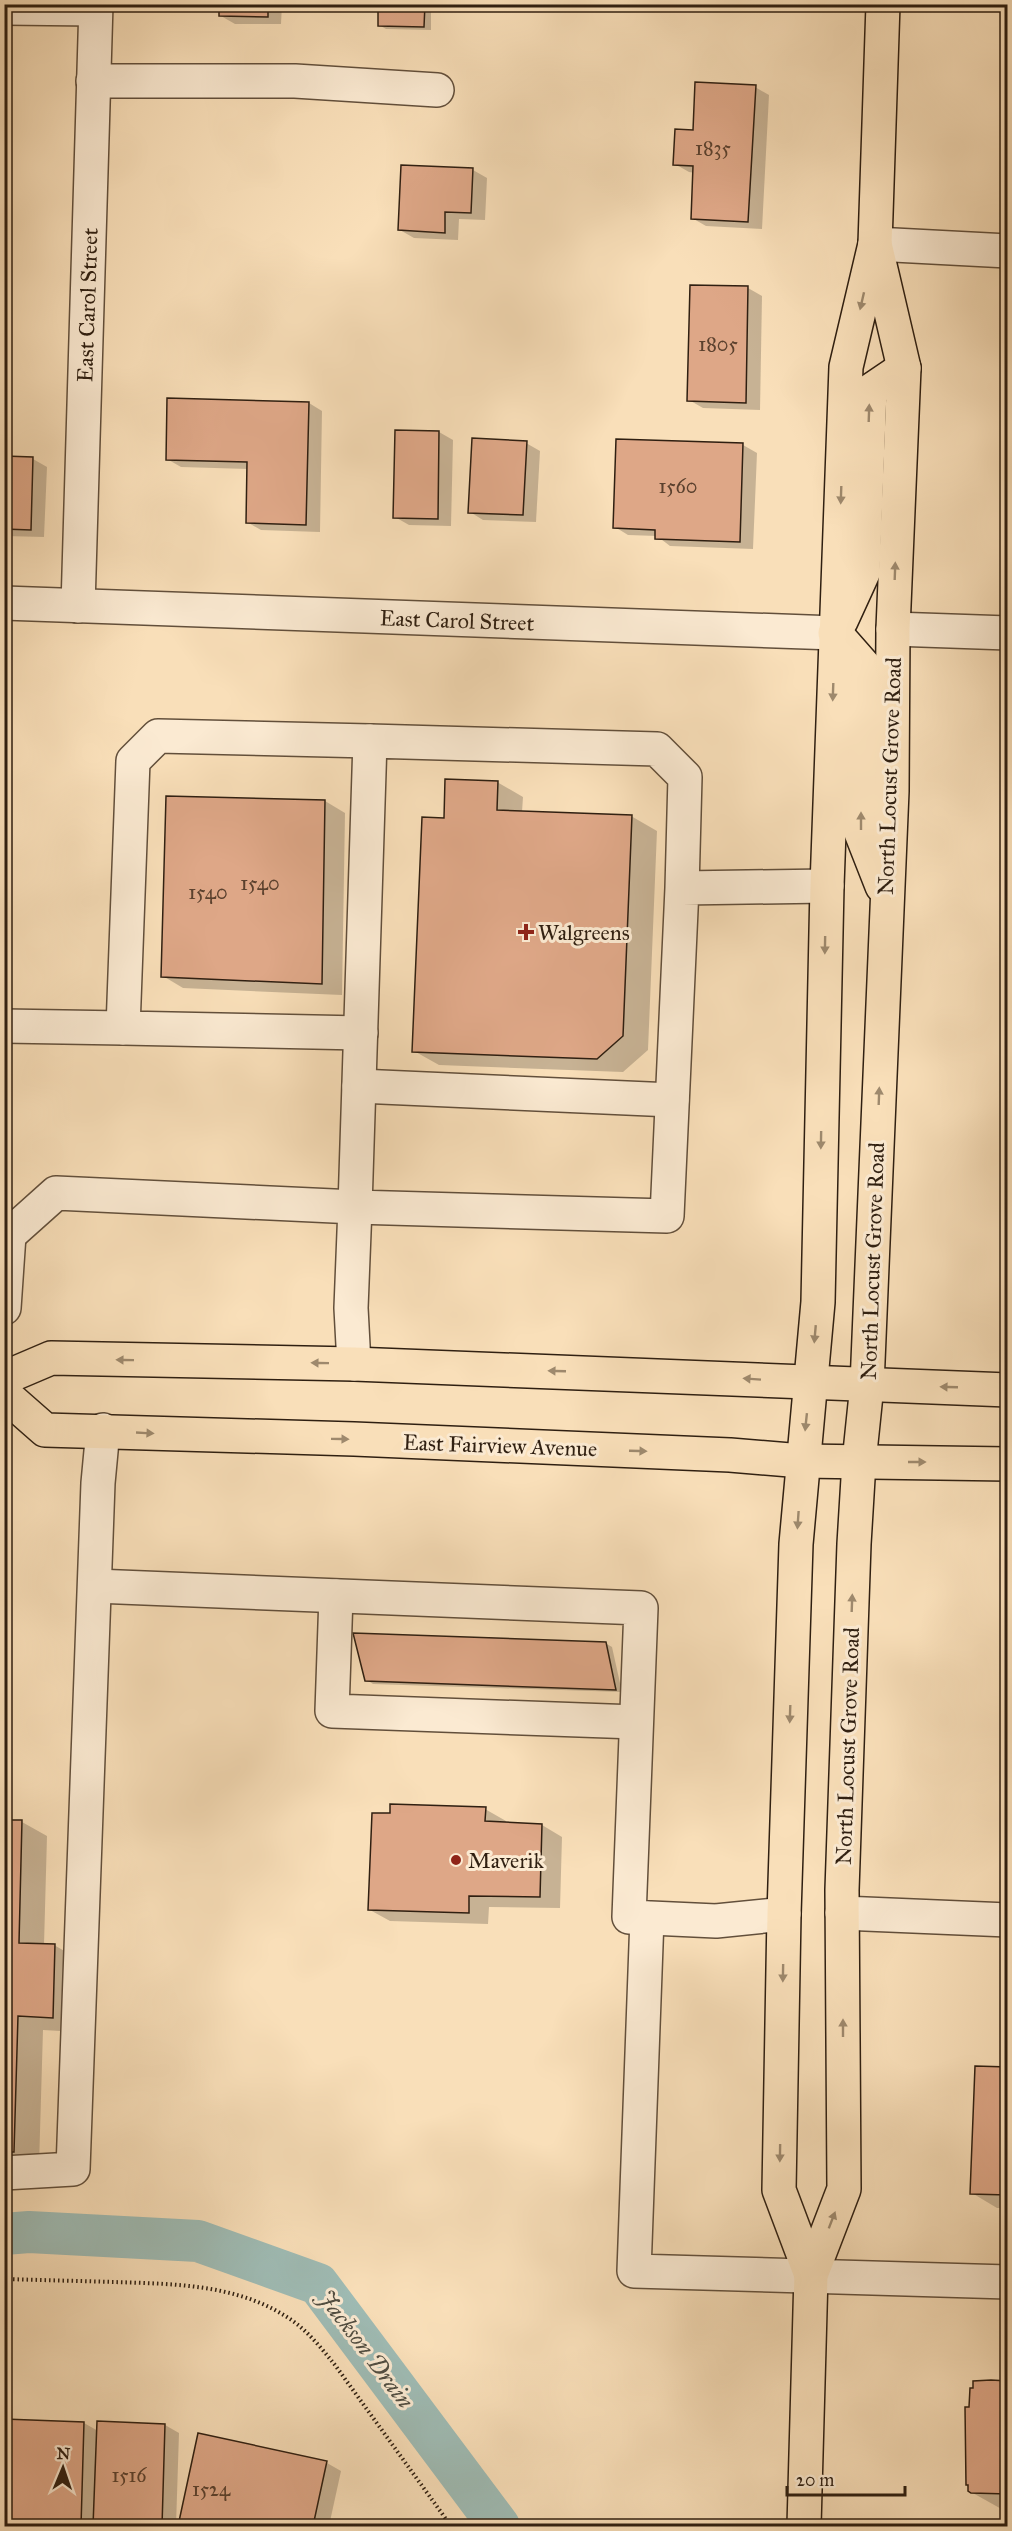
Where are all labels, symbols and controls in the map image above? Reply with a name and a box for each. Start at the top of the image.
house number: 1835 [695,136,731,160]
street label: East Carol Street [71,227,104,383]
one-way arrow [856,292,866,311]
house number: 1805 [698,332,738,356]
one-way arrow [864,403,873,422]
house number: 1560 [659,474,697,498]
one-way arrow [836,485,846,504]
one-way arrow [891,561,900,580]
street label: East Carol Street [379,604,535,637]
street label: North Locust Grove Road [872,657,907,895]
one-way arrow [829,682,838,701]
one-way arrow [856,812,866,831]
house number: 1540 [240,871,280,895]
house number: 1540 [188,880,228,904]
place label: Walgreens [538,919,630,946]
marker: Walgreens [519,925,533,939]
one-way arrow [821,935,830,954]
one-way arrow [874,1087,883,1106]
one-way arrow [816,1130,826,1149]
street label: North Locust Grove Road [855,1142,890,1380]
one-way arrow [810,1325,820,1344]
one-way arrow [115,1355,134,1365]
one-way arrow [310,1358,329,1367]
one-way arrow [547,1366,566,1376]
one-way arrow [742,1374,761,1384]
one-way arrow [940,1383,959,1392]
one-way arrow [801,1413,811,1432]
one-way arrow [136,1428,155,1437]
street label: East Fairview Avenue [402,1429,598,1462]
one-way arrow [331,1434,350,1444]
one-way arrow [628,1446,647,1456]
one-way arrow [908,1458,927,1467]
one-way arrow [793,1510,803,1529]
one-way arrow [848,1593,857,1612]
street label: North Locust Grove Road [830,1627,865,1865]
one-way arrow [786,1705,795,1724]
place label: Maverik [468,1847,545,1874]
marker: Maverik [449,1853,463,1867]
one-way arrow [778,1963,788,1982]
one-way arrow [838,2018,848,2037]
one-way arrow [775,2143,785,2162]
one-way arrow [827,2211,837,2229]
water label: Jackson Drain [310,2282,421,2415]
north arrow [33,2438,93,2498]
text: N [56,2444,71,2463]
scale bar [787,2459,906,2497]
house number: 1516 [111,2463,147,2487]
text: 20 m [796,2469,834,2491]
house number: 1524 [192,2477,231,2501]

